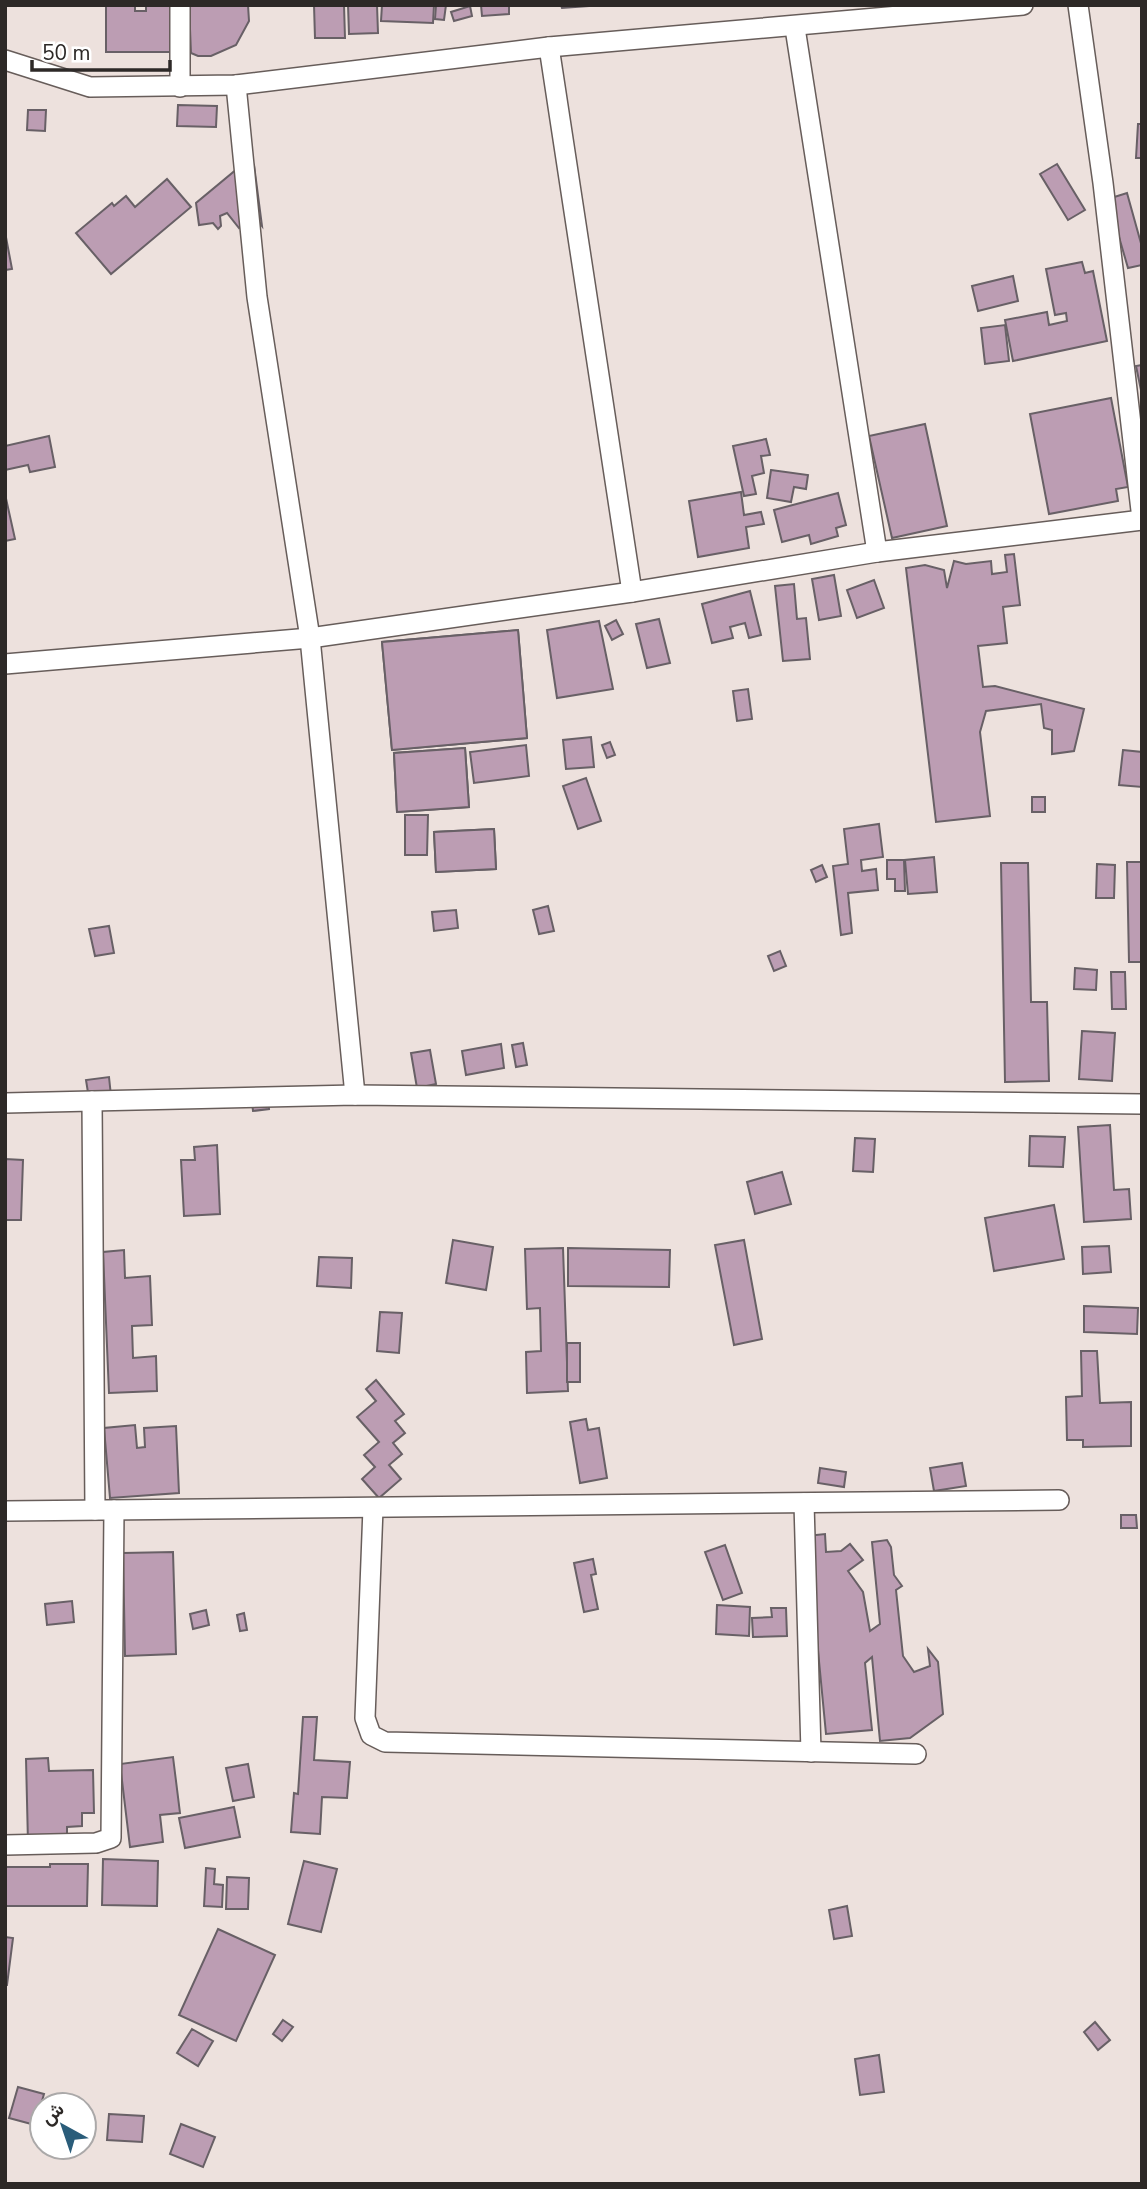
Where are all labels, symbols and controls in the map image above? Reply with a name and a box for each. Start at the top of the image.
scale bar [32,28,170,72]
text: 50 m [42,39,91,67]
north arrow [28,2091,98,2161]
text: ش [36,2096,70,2131]

